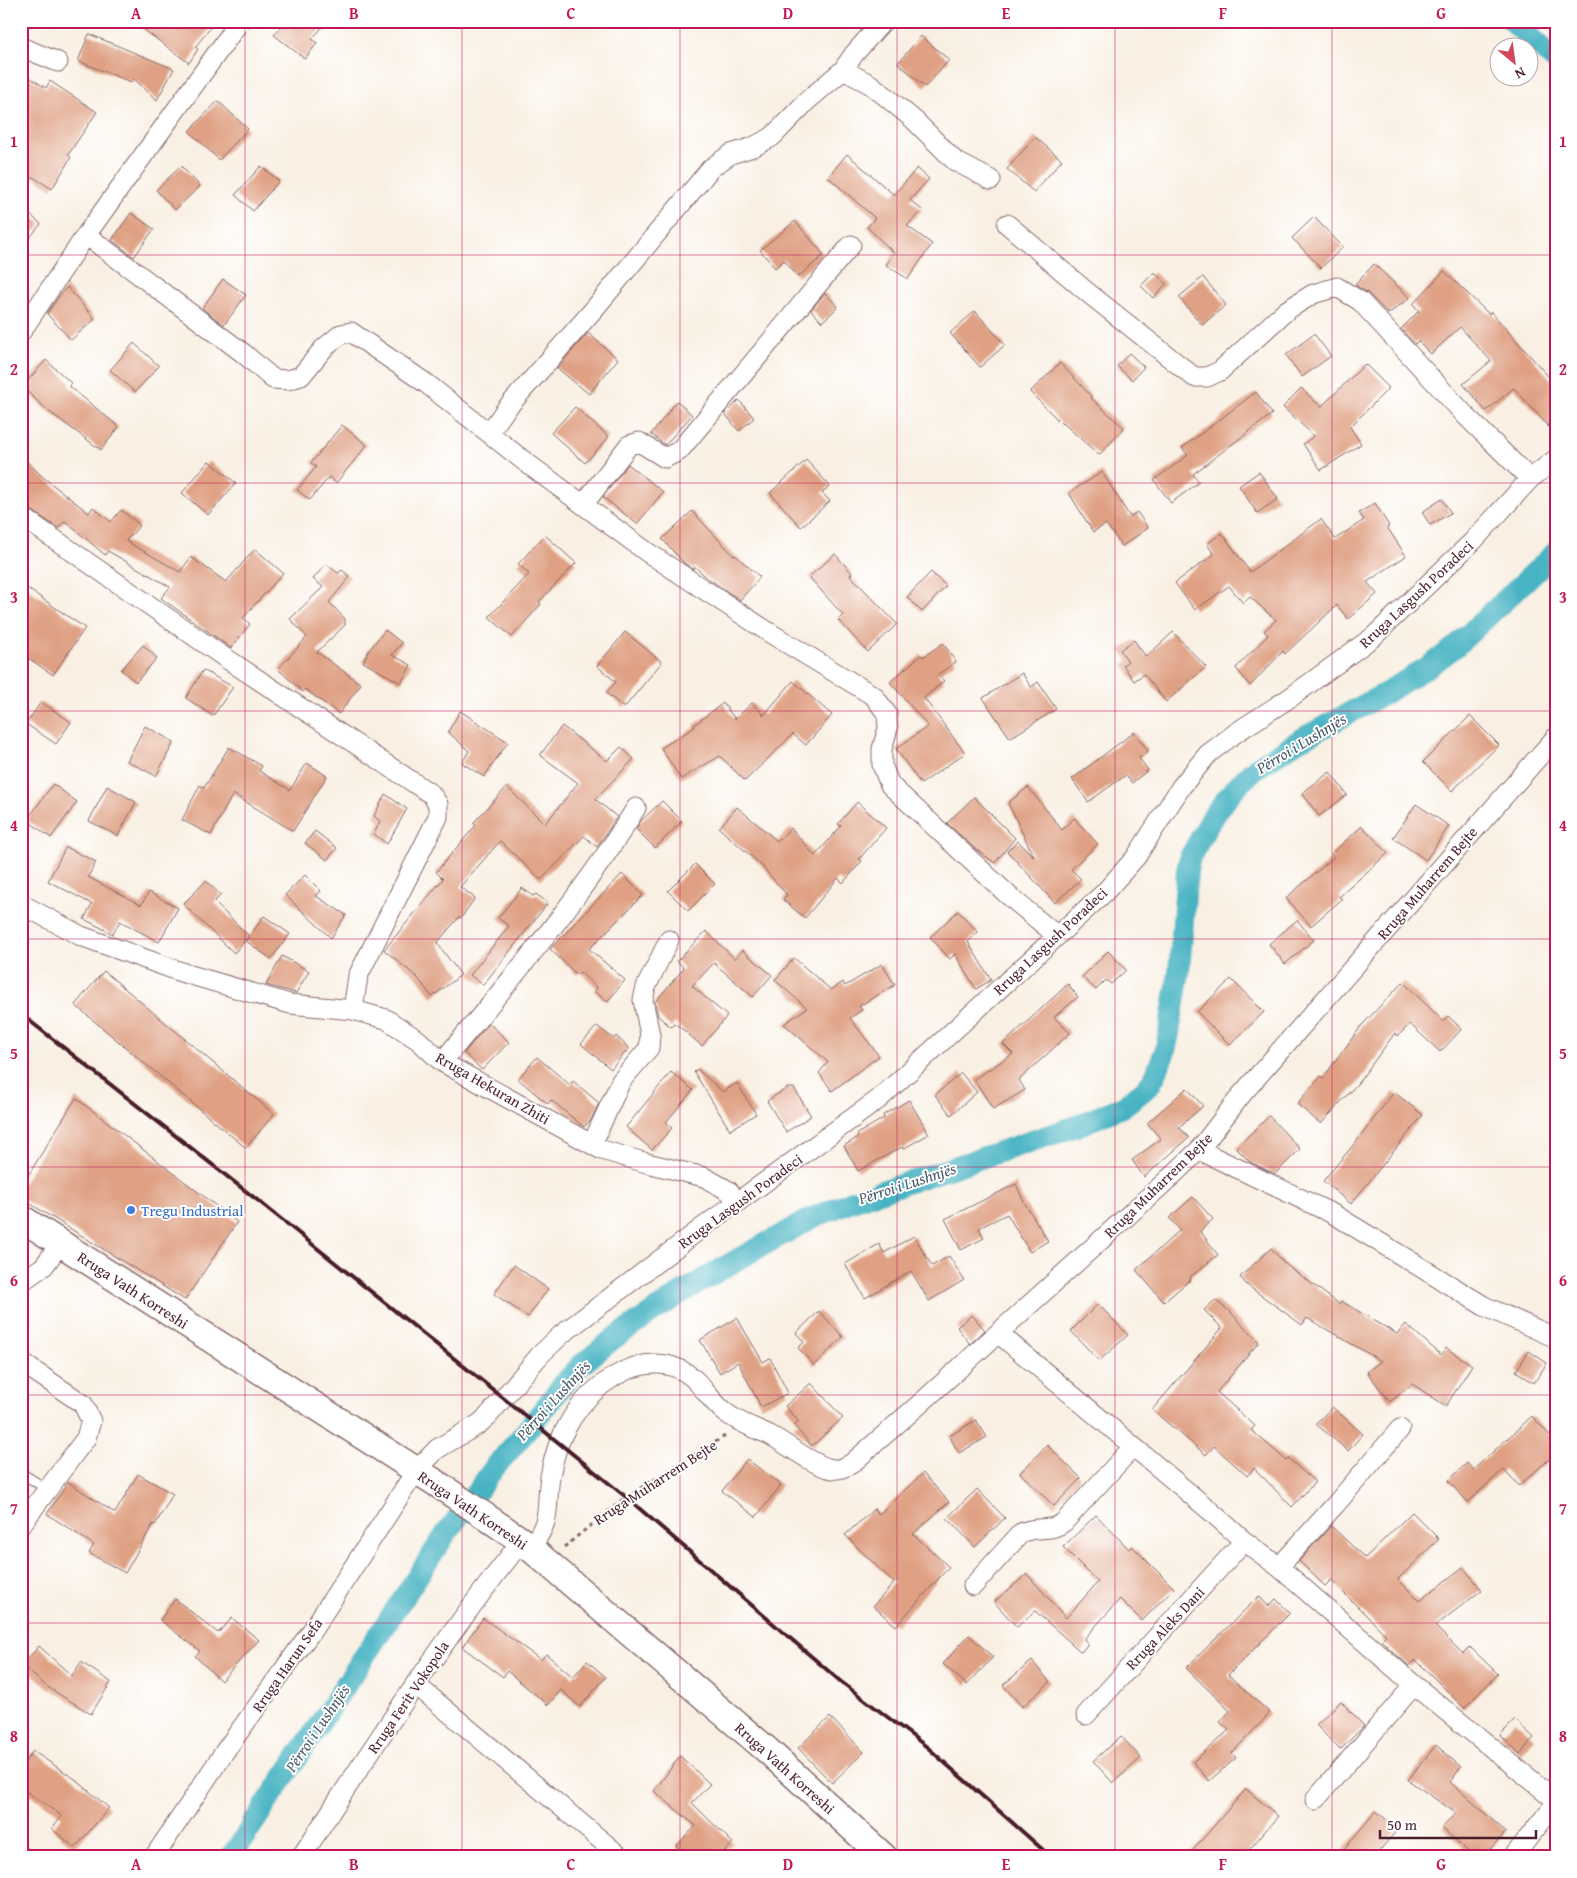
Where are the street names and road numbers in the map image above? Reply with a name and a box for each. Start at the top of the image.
street label: Rruga Lasgush Poradeci [1354,535,1478,653]
street label: Rruga Muharrem Bejte [1372,822,1482,944]
street label: Rruga Lasgush Poradeci [988,882,1112,1000]
street label: Rruga Hekuran Zhiti [432,1047,554,1129]
street label: Rruga Muharrem Bejte [1099,1128,1217,1242]
street label: Rruga Lasgush Poradeci [673,1149,807,1253]
street label: Rruga Vath Korreshi [74,1246,192,1334]
street label: Rruga Muharrem Bejte [589,1434,721,1530]
street label: Rruga Vath Korreshi [414,1465,532,1555]
street label: Rruga Aleks Dani [1121,1582,1209,1674]
street label: Rruga Harun Sefa [247,1614,327,1716]
street label: Rruga Ferit Vokopola [362,1636,454,1758]
street label: Rruga Vath Korreshi [730,1717,840,1819]

